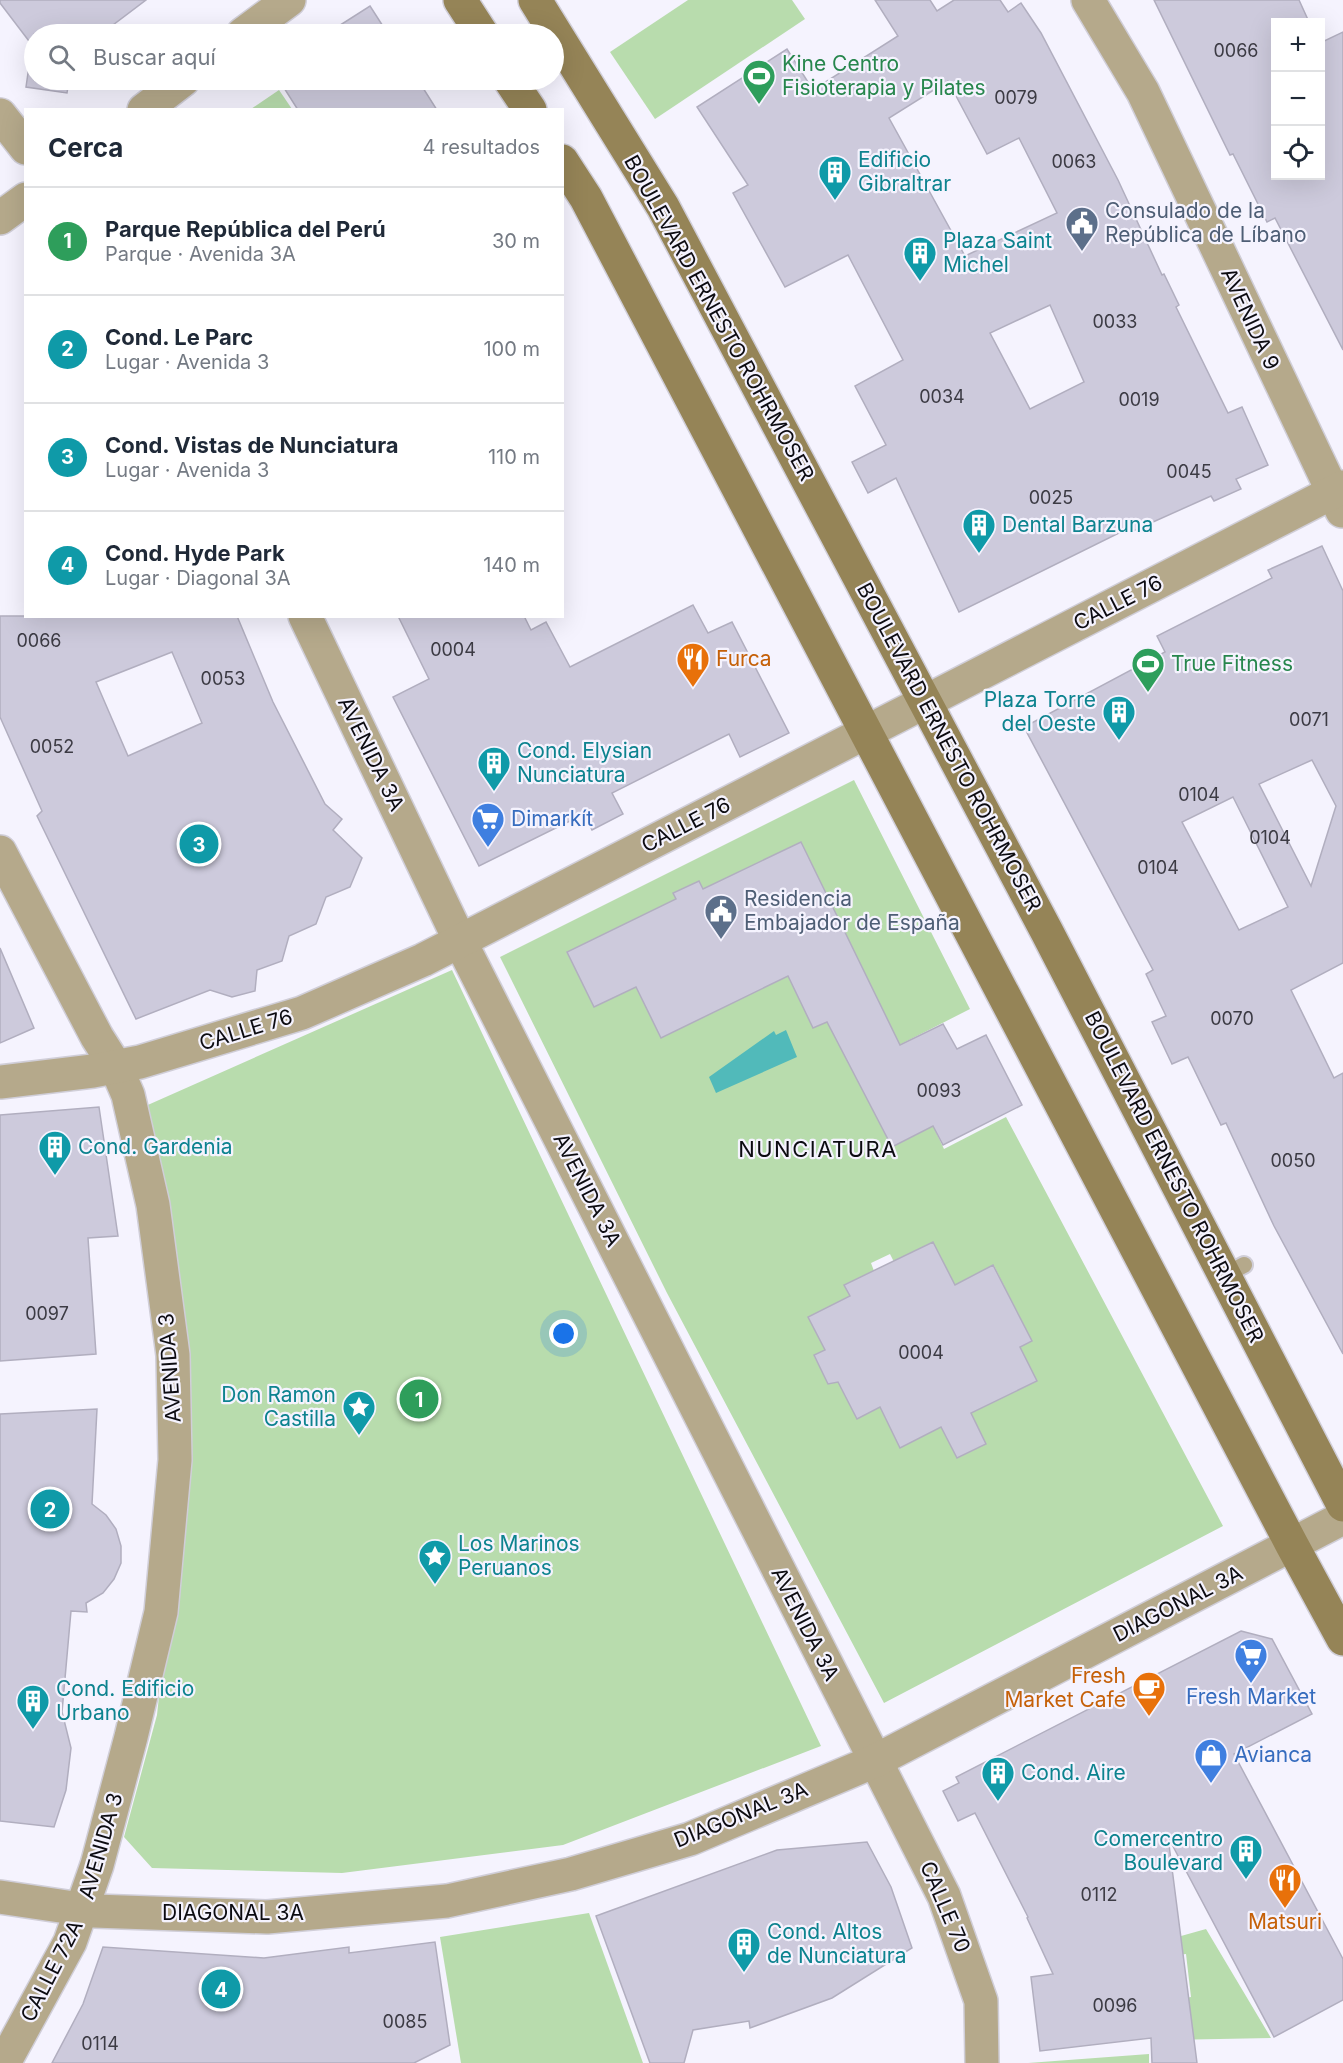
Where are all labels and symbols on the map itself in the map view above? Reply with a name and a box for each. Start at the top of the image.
house number: 0066 [1213,40,1259,61]
place label: Kine Centro Fisioterapia y Pilates [782,51,986,100]
sports icon: Kine Centro Fisioterapia y Pilates [741,58,777,105]
house number: 0079 [994,87,1038,108]
place label: Edificio Gibraltrar [858,147,951,196]
street label: BOULEVARD ERNESTO ROHRMOSER [619,151,820,485]
house number: 0063 [1052,151,1097,172]
building icon: Edificio Gibraltrar [817,154,853,201]
place label: Consulado de la República de Líbano [1105,198,1306,247]
public building icon: Consulado de la República de Líbano [1064,205,1100,252]
place label: Plaza Saint Michel [943,228,1052,277]
building icon: Plaza Saint Michel [902,235,938,282]
street label: AVENIDA 9 [1216,264,1285,374]
house number: 0033 [1093,311,1137,332]
house number: 0034 [919,386,965,407]
house number: 0019 [1118,389,1160,410]
house number: 0045 [1166,461,1212,482]
house number: 0025 [1029,487,1073,508]
building icon: Dental Barzuna [961,507,997,554]
place label: Dental Barzuna [1002,512,1153,537]
street label: CALLE 76 [1069,570,1166,636]
street label: BOULEVARD ERNESTO ROHRMOSER [852,578,1047,915]
house number: 0066 [16,630,62,651]
house number: 0004 [430,639,476,660]
restaurant icon: Furca [675,641,711,688]
place label: Furca [716,646,772,671]
sports icon: True Fitness [1130,646,1166,693]
place label: True Fitness [1171,651,1293,676]
house number: 0053 [201,668,245,689]
place label: Plaza Torre del Oeste [984,687,1096,736]
street label: AVENIDA 3A [333,693,410,815]
building icon: Plaza Torre del Oeste [1101,694,1137,741]
house number: 0071 [1289,709,1329,730]
house number: 0052 [30,736,74,757]
place label: Cond. Elysian Nunciatura [517,738,652,787]
building icon: Cond. Elysian Nunciatura [476,745,512,792]
house number: 0104 [1178,784,1220,805]
street label: CALLE 76 [637,792,734,858]
supermarket icon: Dimarkít [470,801,506,848]
place label: Dimarkít [511,806,593,831]
pin: 3 [180,822,218,866]
house number: 0104 [1249,827,1291,848]
house number: 0104 [1137,857,1179,878]
place label: Residencia Embajador de España [744,886,960,935]
public building icon: Residencia Embajador de España [703,893,739,940]
street label: CALLE 76 [196,1003,296,1056]
street label: BOULEVARD ERNESTO ROHRMOSER [1080,1007,1269,1347]
house number: 0070 [1210,1008,1254,1029]
house number: 0093 [917,1080,962,1101]
building icon: Cond. Gardenia [37,1129,73,1176]
street label: AVENIDA 3A [548,1129,627,1251]
place label: Cond. Gardenia [78,1134,233,1159]
district label: NUNCIATURA [738,1136,898,1162]
house number: 0050 [1270,1150,1316,1171]
house number: 0097 [25,1303,69,1324]
street label: AVENIDA 3 [153,1313,186,1423]
your location [549,1319,578,1348]
house number: 0004 [898,1342,944,1363]
pin: 1 [400,1376,438,1422]
place label: Don Ramon Castilla [221,1382,336,1431]
place icon: Don Ramon Castilla [341,1389,377,1436]
pin: 2 [31,1486,70,1532]
place label: Los Marinos Peruanos [458,1531,580,1580]
place icon: Los Marinos Peruanos [417,1538,453,1585]
street label: DIAGONAL 3A [1109,1560,1247,1647]
street label: AVENIDA 3A [766,1563,845,1685]
supermarket icon: Fresh Market [1233,1637,1269,1684]
place label: Fresh Market Cafe [1004,1663,1126,1712]
cafe icon: Fresh Market Cafe [1131,1670,1167,1717]
place label: Cond. Edificio Urbano [56,1676,194,1725]
building icon: Cond. Edificio Urbano [15,1683,51,1730]
place label: Fresh Market [1186,1684,1316,1709]
shop icon: Avianca [1193,1737,1229,1784]
place label: Avianca [1234,1742,1312,1767]
building icon: Cond. Aire [980,1755,1016,1802]
place label: Cond. Aire [1021,1760,1126,1785]
street label: DIAGONAL 3A [670,1776,811,1853]
street label: AVENIDA 3 [73,1790,128,1902]
place label: Comercentro Boulevard [1093,1826,1223,1875]
building icon: Comercentro Boulevard [1228,1833,1264,1880]
street label: CALLE 70 [915,1858,976,1956]
restaurant icon: Matsuri [1267,1862,1303,1909]
house number: 0112 [1081,1884,1117,1905]
street label: DIAGONAL 3A [162,1900,304,1925]
place label: Matsuri [1248,1909,1322,1934]
street label: CALLE 72A [15,1916,88,2026]
place label: Cond. Altos de Nunciatura [767,1919,907,1968]
building icon: Cond. Altos de Nunciatura [726,1926,762,1973]
pin: 4 [202,1966,240,2012]
house number: 0096 [1092,1995,1138,2016]
house number: 0085 [383,2011,427,2032]
house number: 0114 [81,2033,119,2054]

